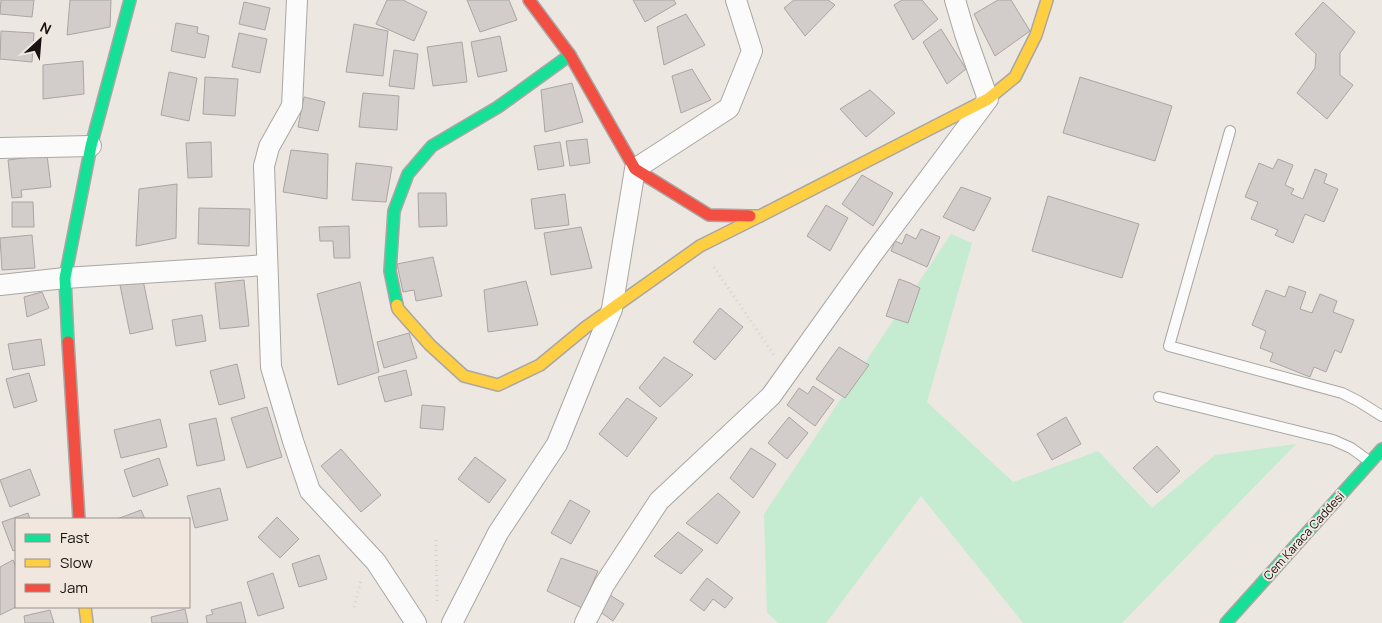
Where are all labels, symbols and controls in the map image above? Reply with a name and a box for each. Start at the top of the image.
north arrow [15,15,65,65]
text: N [37,17,55,39]
street label: Cem Karaca Caddesi [1259,488,1348,584]
legend [15,518,190,608]
text: Fast [60,527,89,548]
text: Slow [60,552,93,573]
text: Jam [60,577,88,598]

